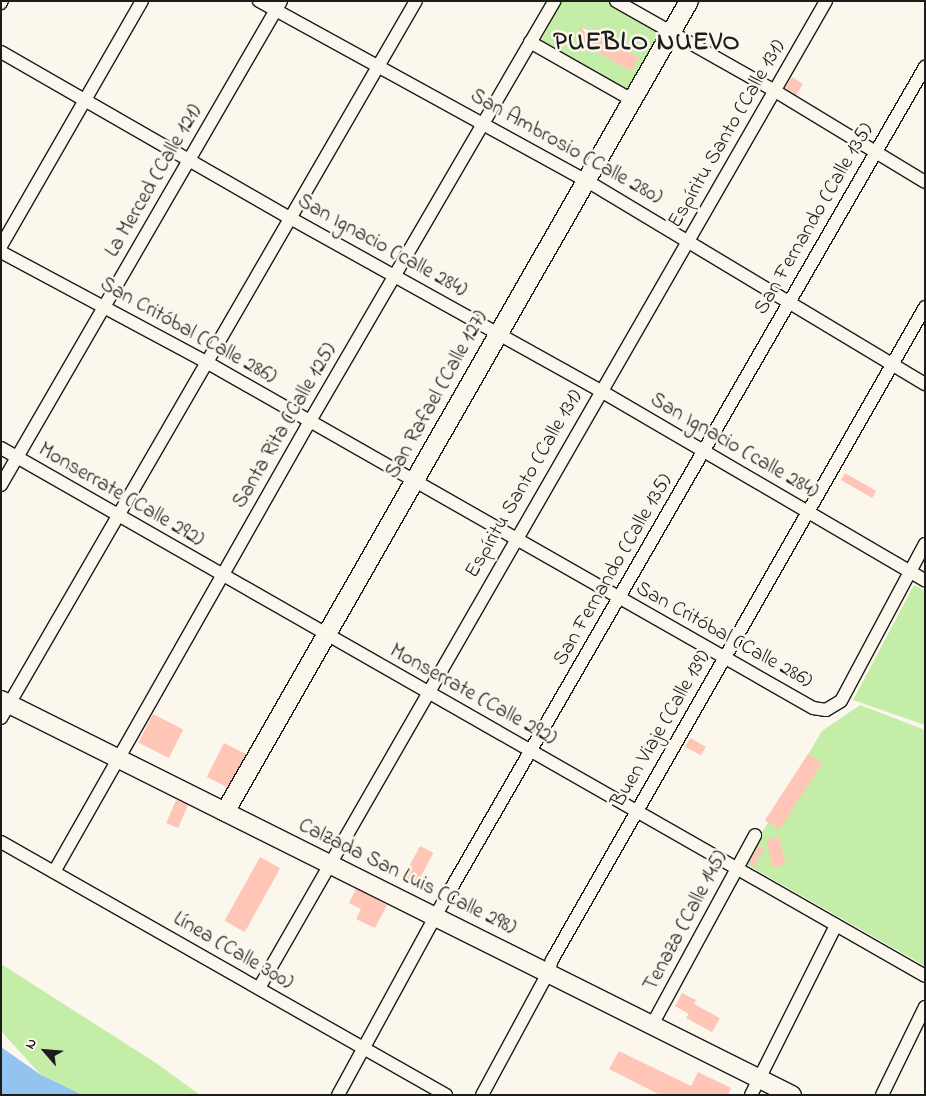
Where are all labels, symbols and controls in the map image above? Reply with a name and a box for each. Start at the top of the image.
district label: PUEBLO NUEVO [552,28,742,60]
street label: Espíritu Santo (Calle 131) [663,35,791,233]
street label: San Ambrosio (Calle 280) [466,84,666,210]
street label: La Merced (Calle 121) [100,100,208,262]
street label: San Fernando (Calle 135) [749,119,879,319]
street label: San Ignacio (calle 284) [293,189,471,303]
street label: San Critóbal (Calle 286) [95,272,281,390]
street label: San Rafael (Calle 127) [380,307,494,483]
street label: Santa Rita (Calle 125) [227,339,343,513]
street label: Espíritu Santo (Calle 131) [460,385,588,583]
street label: San Ignacio (calle 284) [645,388,823,504]
street label: Monserrate (Calle 292) [34,437,208,553]
street label: San Fernando (Calle 135) [548,470,678,670]
street label: San Critóbal (Calle 286) [631,576,817,694]
street label: Monserrate (Calle 292) [385,639,561,751]
street label: Buen Viaje (Calle 139) [606,646,716,812]
street label: Calzada San Luis (Calle 298) [294,813,520,941]
street label: Tenaza (Calle 145) [638,846,734,996]
street label: Línea (Calle 300) [169,907,297,995]
north arrow [20,1026,70,1076]
text: N [20,1035,43,1053]

